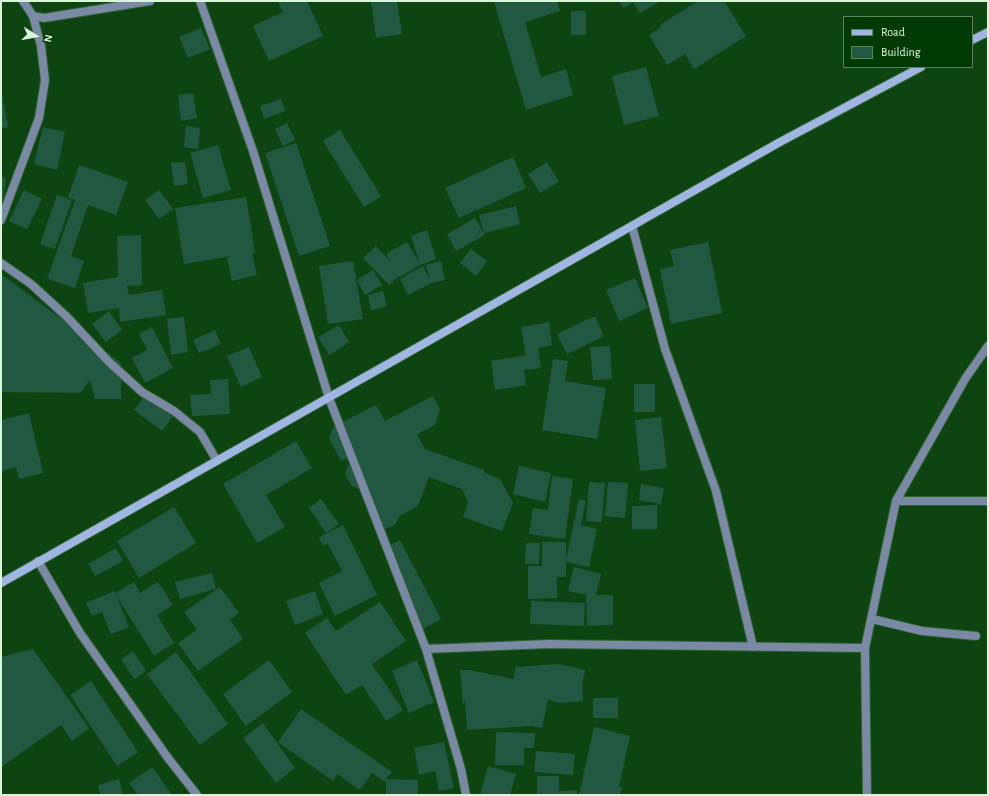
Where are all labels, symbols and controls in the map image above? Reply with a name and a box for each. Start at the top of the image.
north arrow [16,16,56,56]
legend [843,16,973,68]
text: Road [881,26,905,38]
text: N [42,34,54,43]
text: Building [881,46,921,58]

